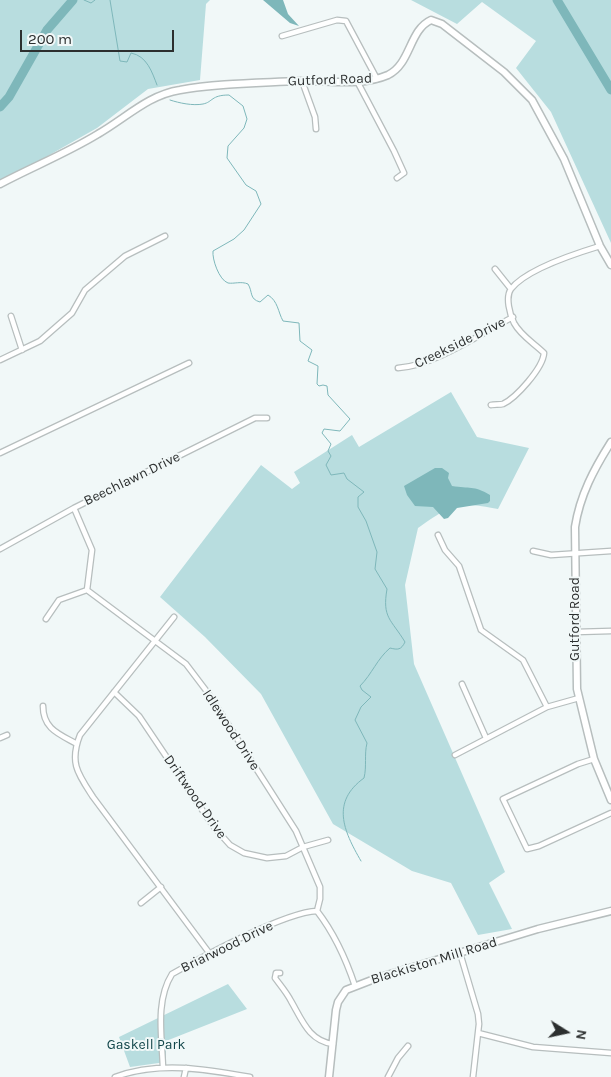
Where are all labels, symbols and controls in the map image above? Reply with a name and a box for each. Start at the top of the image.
scale bar [22,20,176,52]
text: 200 m [28,30,72,48]
street label: Gutford Road [288,70,372,90]
street label: Creekside Drive [412,314,508,372]
street label: Beechlawn Drive [81,448,183,510]
street label: Gutford Road [567,577,583,661]
street label: Idlewood Drive [199,686,263,774]
street label: Driftwood Drive [160,752,230,842]
street label: Briarwood Drive [178,917,276,977]
street label: Blackiston Mill Road [369,934,499,988]
north arrow [541,1007,591,1057]
text: N [572,1028,591,1041]
park label: Gaskell Park [107,1037,185,1053]

